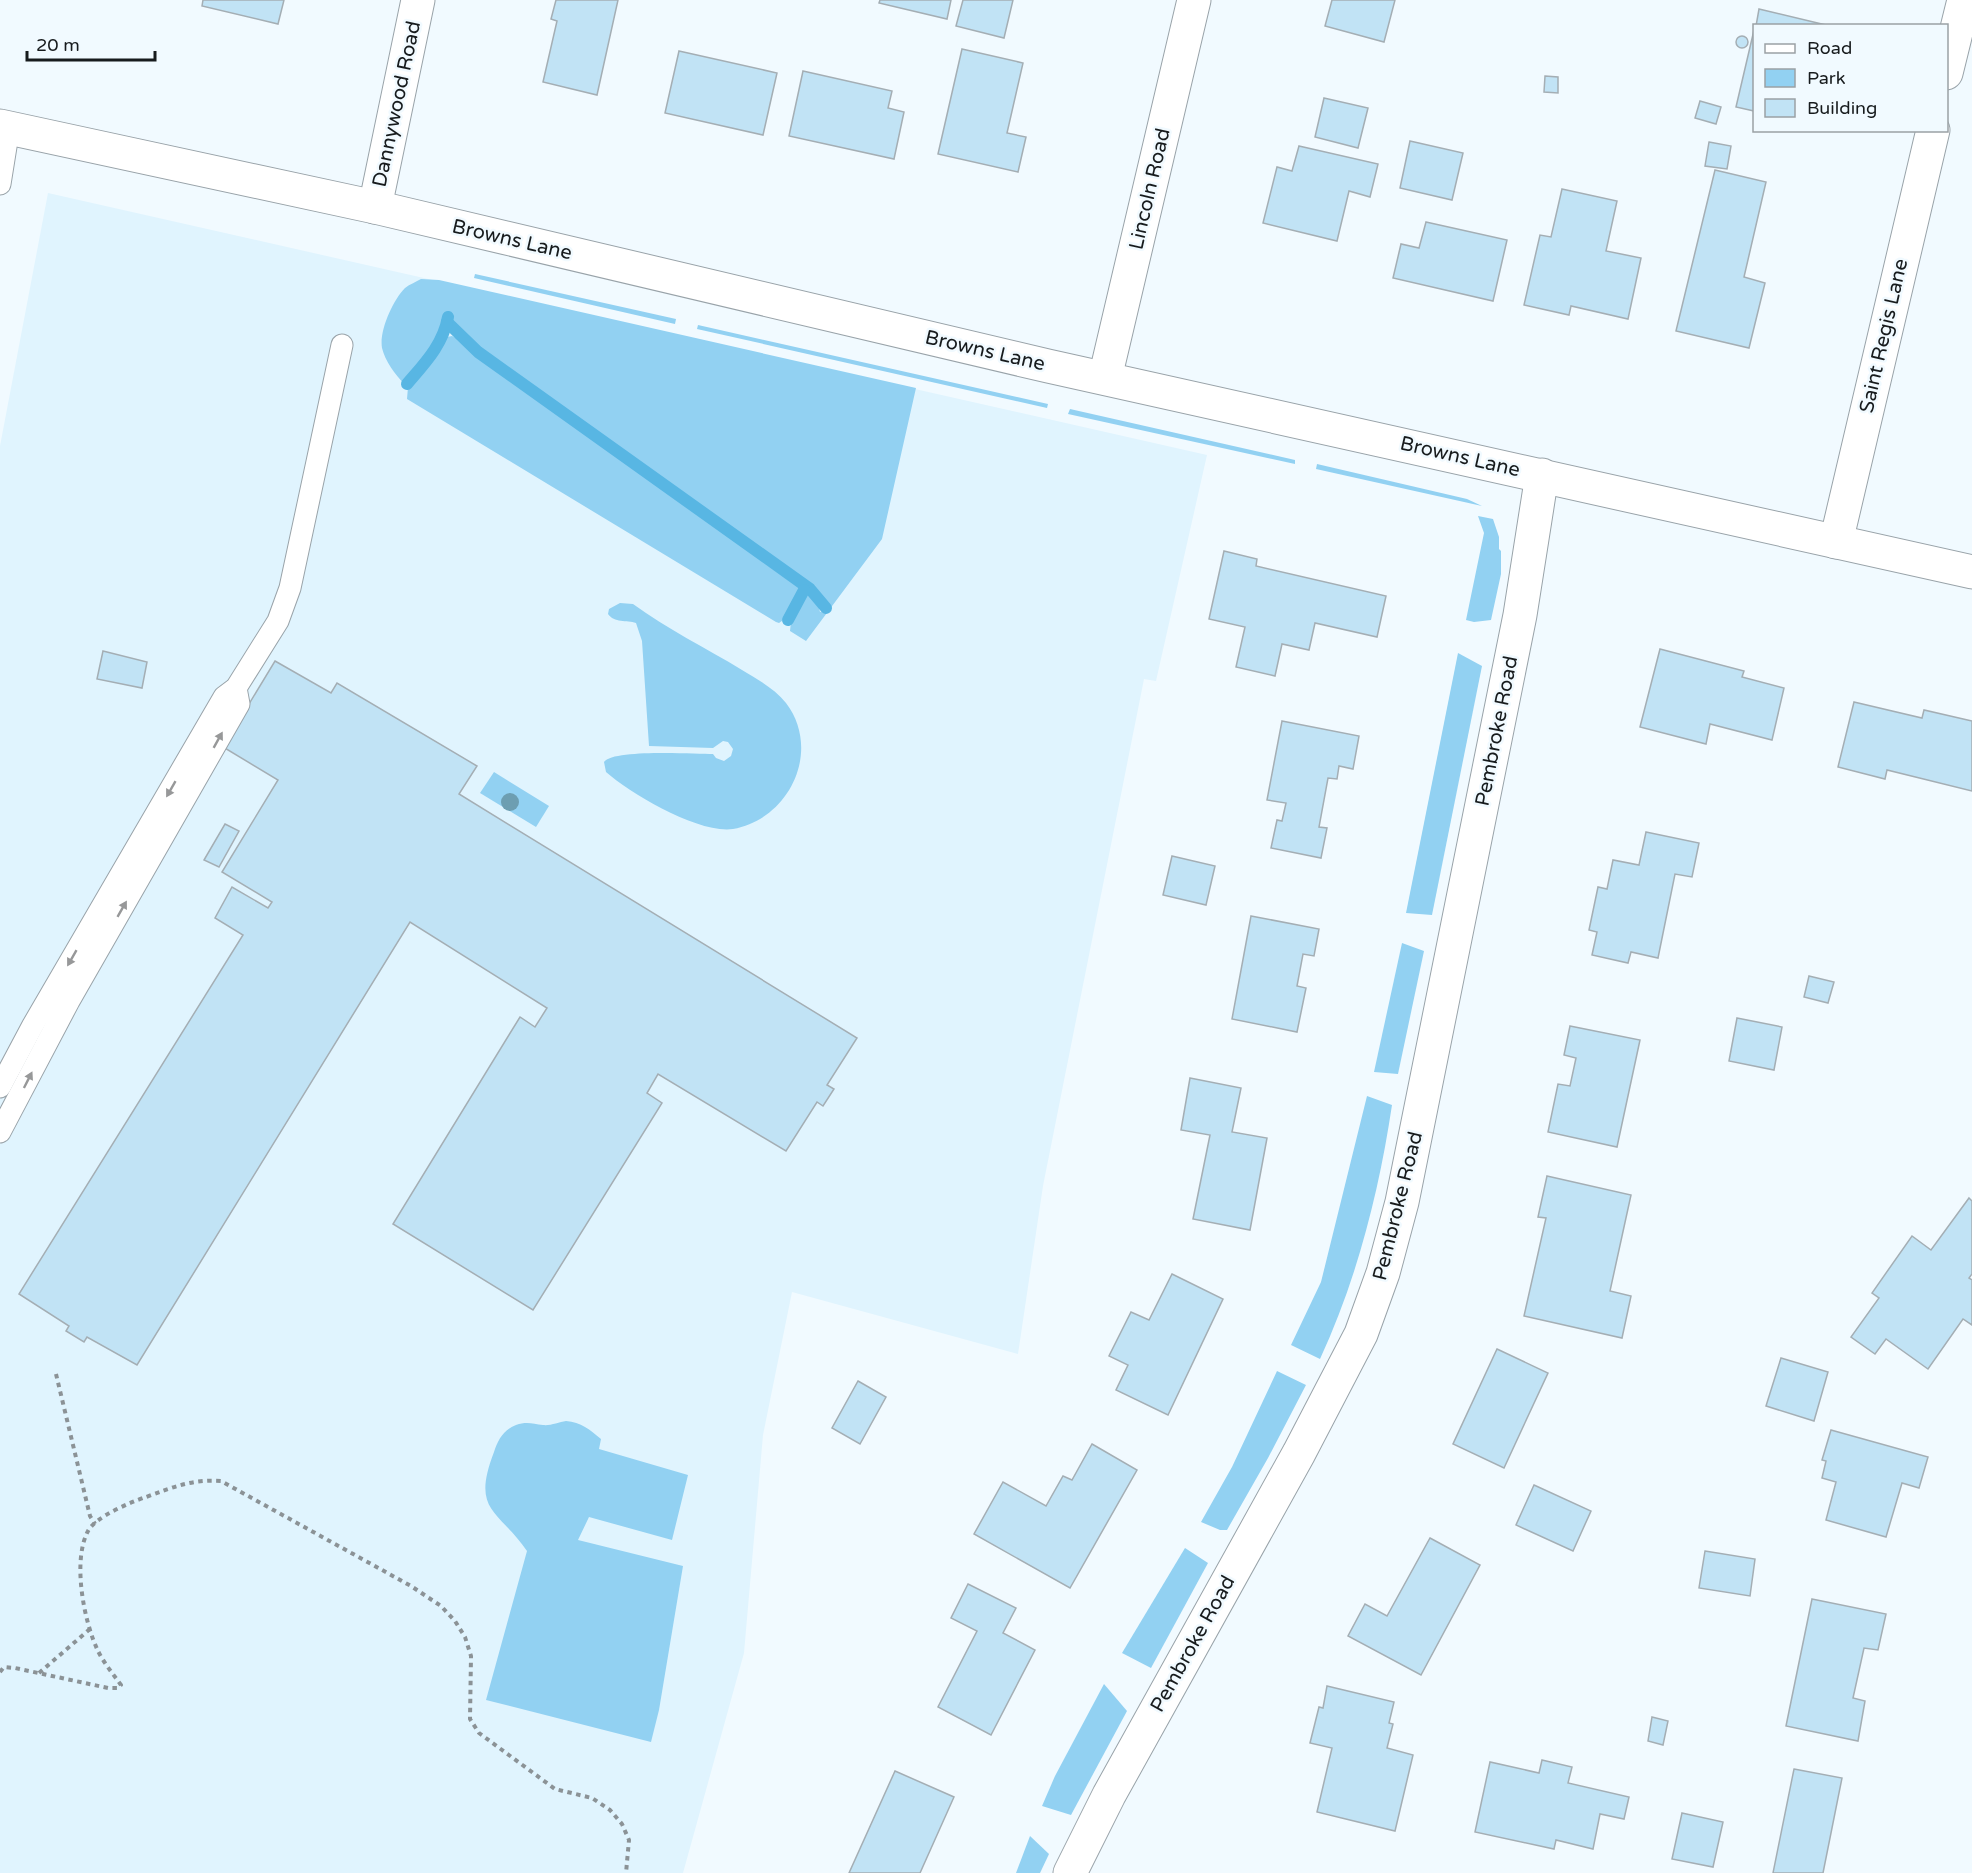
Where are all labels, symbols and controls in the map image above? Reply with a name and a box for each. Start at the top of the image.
street label: Dannywood Road [368,19,426,189]
scale bar [27,24,154,62]
legend [1753,24,1948,132]
text: 20 m [36,34,80,56]
text: Road [1807,37,1852,59]
text: Park [1807,67,1846,89]
text: Building [1807,97,1877,119]
street label: Lincoln Road [1124,126,1176,252]
street label: Browns Lane [450,215,574,265]
street label: Saint Regis Lane [1855,257,1913,415]
street label: Browns Lane [923,326,1047,376]
street label: Browns Lane [1398,432,1522,482]
street label: Pembroke Road [1471,654,1523,808]
one-way arrow [213,731,223,748]
one-way arrow [165,781,176,797]
one-way arrow [117,901,127,918]
one-way arrow [68,949,78,966]
one-way arrow [23,1071,33,1088]
street label: Pembroke Road [1368,1129,1428,1283]
street label: Pembroke Road [1146,1571,1240,1717]

